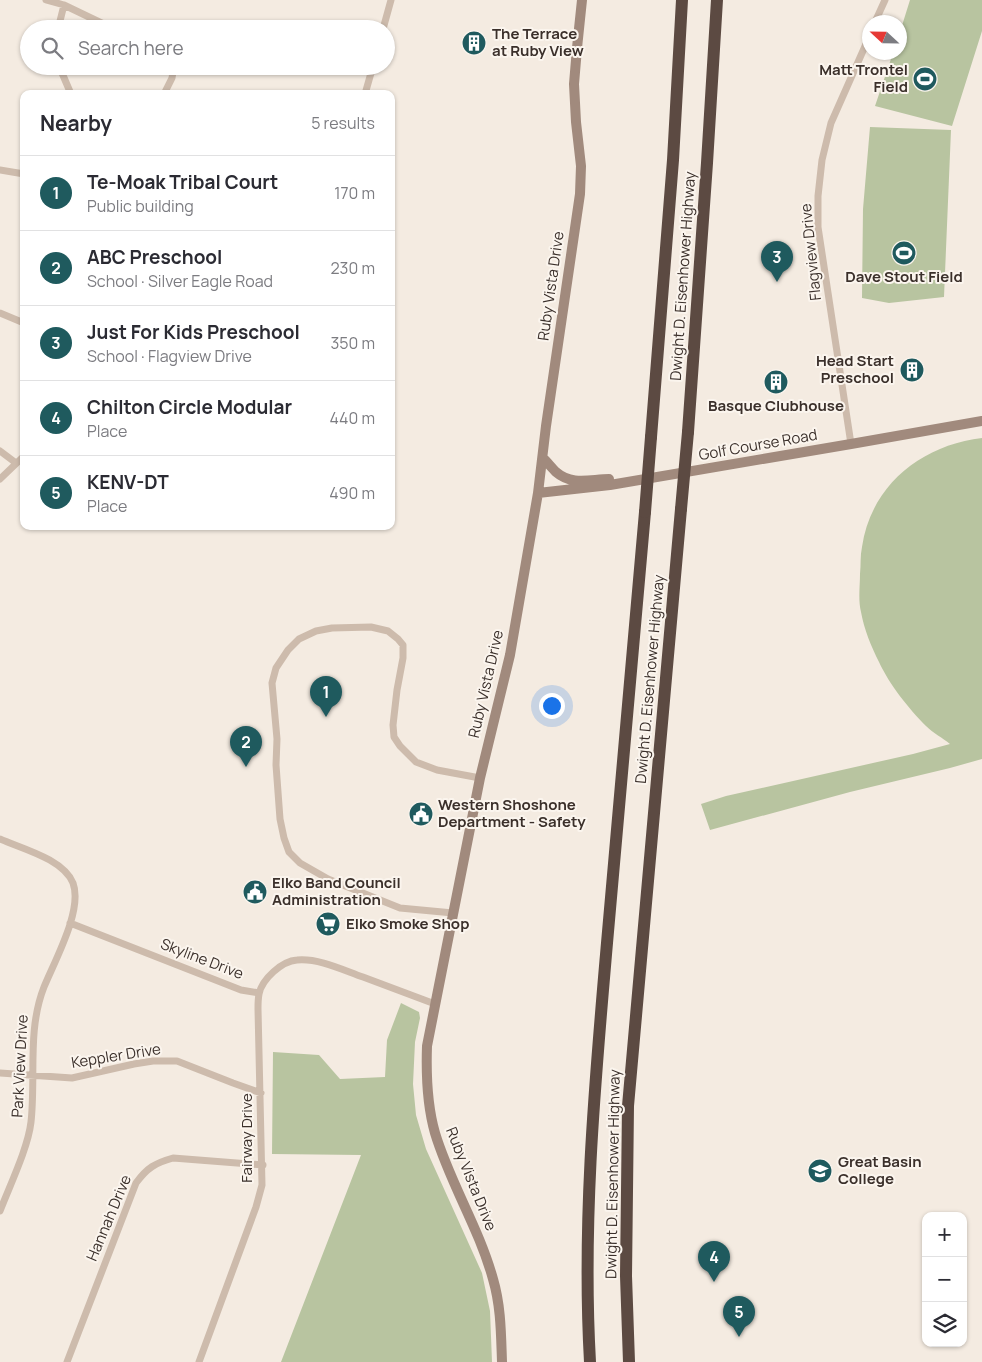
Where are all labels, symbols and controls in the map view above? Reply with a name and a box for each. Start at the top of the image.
north arrow [862,15,907,60]
search box [20,20,395,75]
place label: The Terrace at Ruby View [492,23,584,61]
building icon: The Terrace at Ruby View [461,30,487,56]
icon: search [38,34,66,62]
text: Search here [78,35,184,61]
place label: Matt Trontel Field [819,59,908,97]
sports icon: Matt Trontel Field [912,66,938,92]
text: Nearby [40,109,112,137]
text: 5 results [311,112,375,134]
text: Te-Moak Tribal Court [87,169,278,195]
street label: Dwight D. Eisenhower Highway [665,171,700,381]
text: 1 [52,182,60,204]
text: 170 m [334,182,375,204]
text: Public building [87,195,194,217]
street label: Flagview Drive [795,202,826,302]
street label: Ruby Vista Drive [532,230,569,342]
sports icon: Dave Stout Field [891,240,917,266]
pin: 3 [761,241,793,282]
text: ABC Preschool [87,244,222,270]
text: 2 [51,257,61,279]
text: 230 m [331,257,375,279]
place label: Dave Stout Field [845,266,963,287]
text: School · Silver Eagle Road [87,270,273,292]
text: Just For Kids Preschool [87,319,300,345]
text: 3 [51,332,61,354]
text: 350 m [330,332,375,354]
text: School · Flagview Drive [87,345,252,367]
place label: Head Start Preschool [816,350,894,388]
building icon: Head Start Preschool [899,357,925,383]
building icon: Basque Clubhouse [763,369,789,395]
text: Chilton Circle Modular [87,394,292,420]
place label: Basque Clubhouse [708,395,844,416]
text: 4 [51,407,61,429]
text: 440 m [329,407,375,429]
text: Place [87,420,127,442]
street label: Golf Course Road [697,424,819,465]
text: KENV-DT [87,469,169,495]
text: 5 [51,482,61,504]
text: 490 m [329,482,375,504]
text: Place [87,495,127,517]
street label: Dwight D. Eisenhower Highway [630,574,669,784]
street label: Ruby Vista Drive [463,628,508,740]
pin: 1 [310,676,342,717]
your location [539,693,565,719]
pin: 2 [230,726,262,767]
place label: Western Shoshone Department - Safety [438,794,586,832]
public building icon: Western Shoshone Department - Safety [408,801,434,827]
place label: Elko Band Council Administration [272,872,401,910]
public building icon: Elko Band Council Administration [242,879,268,905]
supermarket icon: Elko Smoke Shop [315,911,341,937]
place label: Elko Smoke Shop [346,913,469,934]
street label: Skyline Drive [158,933,247,984]
street label: Park View Drive [6,1014,33,1118]
street label: Keppler Drive [70,1038,162,1073]
street label: Dwight D. Eisenhower Highway [600,1069,625,1279]
street label: Fairway Drive [236,1093,257,1183]
street label: Ruby Vista Drive [441,1124,502,1234]
place label: Great Basin College [838,1151,922,1189]
school or university icon: Great Basin College [807,1158,833,1184]
street label: Hannah Drive [81,1171,136,1264]
map controls [922,1212,967,1347]
button: + [922,1212,967,1257]
pin: 4 [698,1241,730,1282]
button: − [922,1257,967,1302]
pin: 5 [723,1296,755,1337]
button: layers [922,1302,967,1347]

